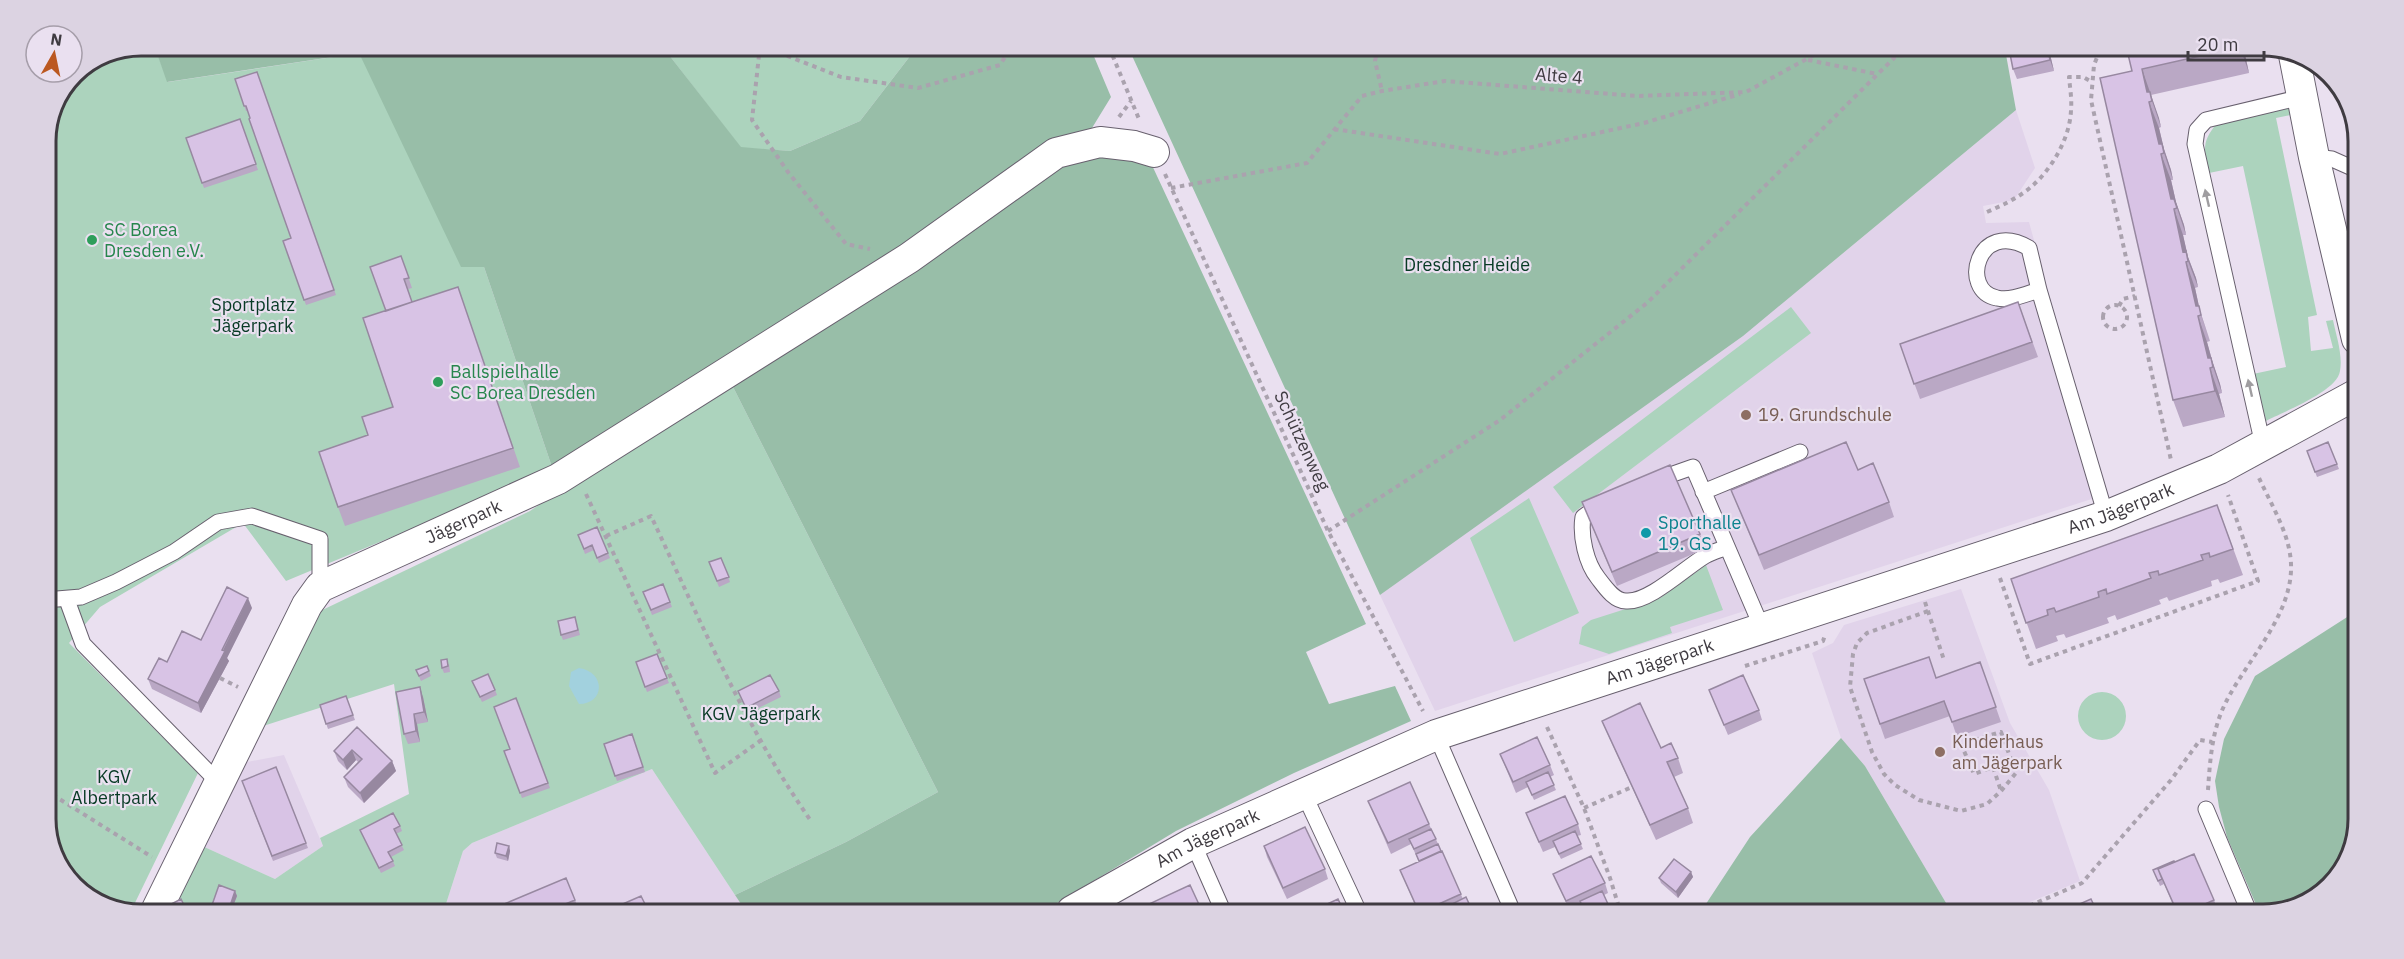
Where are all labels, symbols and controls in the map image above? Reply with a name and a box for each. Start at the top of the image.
north arrow [24,24,84,84]
scale bar [2188,24,2264,62]
text: N [49,28,64,50]
text: 20 m [2197,33,2239,56]
street label: Alte 4 [1534,62,1584,89]
one-way arrow [2202,188,2212,207]
place label: SC Borea Dresden e.V. [104,218,204,262]
marker: SC Borea Dresden e.V. [85,233,99,247]
park label: Dresdner Heide [1404,253,1530,276]
park label: Sportplatz Jägerpark [211,293,295,337]
place label: Ballspielhalle SC Borea Dresden [450,360,596,404]
marker: Ballspielhalle SC Borea Dresden [431,375,445,389]
one-way arrow [2244,379,2254,397]
street label: Schützenweg [1269,387,1336,495]
place label: 19. Grundschule [1758,403,1892,426]
marker: 19. Grundschule [1739,408,1753,422]
street label: Am Jägerpark [2064,477,2178,539]
street label: Jägerpark [422,494,506,549]
place label: Sporthalle 19. GS [1658,511,1742,555]
marker: Sporthalle 19. GS [1639,526,1653,540]
street label: Am Jägerpark [1602,633,1717,690]
park label: KGV Jägerpark [701,702,821,725]
place label: Kinderhaus am Jägerpark [1952,730,2063,774]
marker: Kinderhaus am Jägerpark [1933,745,1947,759]
park label: KGV Albertpark [71,765,157,809]
street label: Am Jägerpark [1151,803,1263,873]

